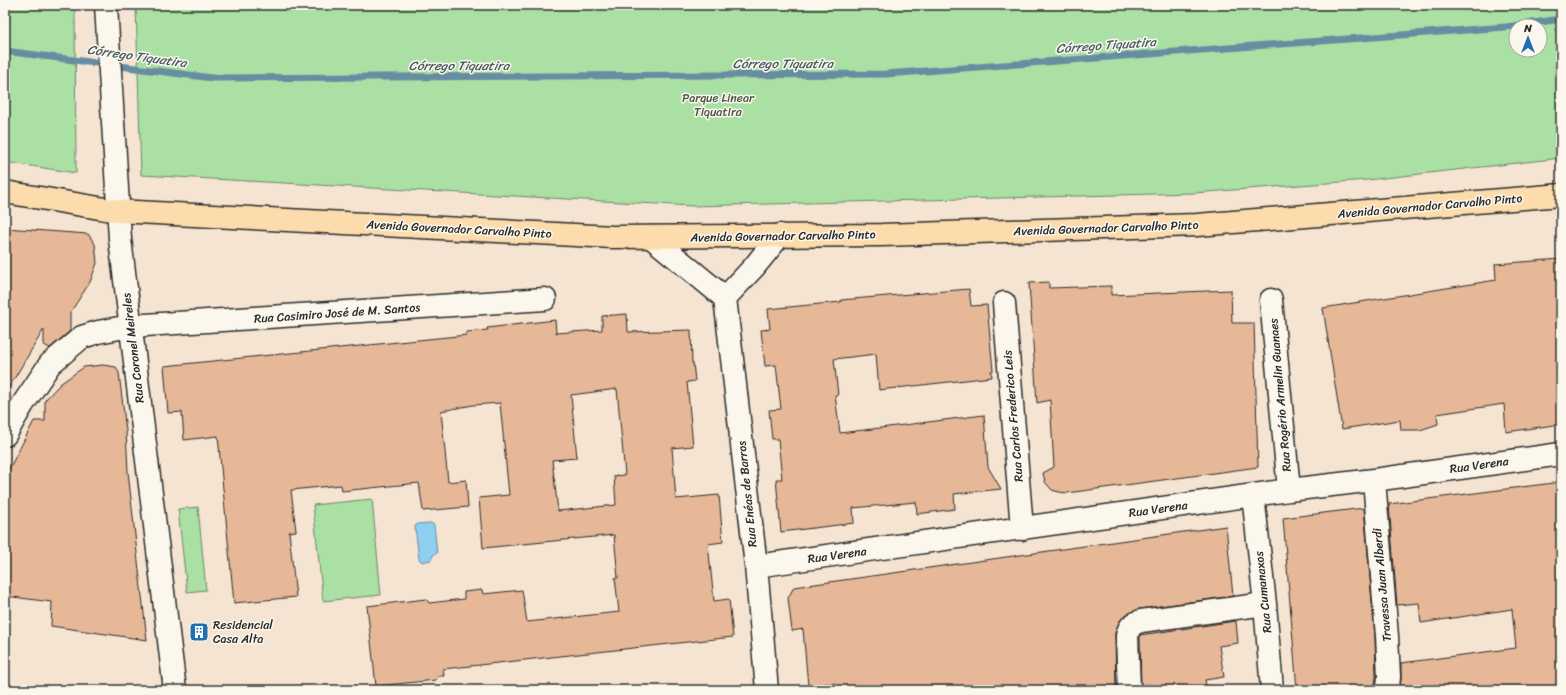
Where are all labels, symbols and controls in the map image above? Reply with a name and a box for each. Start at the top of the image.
north arrow [1508,18,1548,58]
text: N [1523,19,1532,38]
water label: Córrego Tiquatira [1055,30,1158,60]
water label: Córrego Tiquatira [86,38,190,75]
water label: Córrego Tiquatira [733,52,835,75]
water label: Córrego Tiquatira [409,54,511,77]
park label: Parque Linear Tiquatira [682,87,755,123]
street label: Avenida Governador Carvalho Pinto [1336,187,1523,225]
street label: Avenida Governador Carvalho Pinto [365,213,552,245]
street label: Avenida Governador Carvalho Pinto [1012,214,1199,242]
street label: Avenida Governador Carvalho Pinto [689,223,876,249]
street label: Rua Coronel Meireles [115,292,151,404]
street label: Rua Casimiro José de M. Santos [253,296,421,330]
street label: Rua Rogério Armelin Guanaes [1262,317,1298,473]
street label: Rua Carlos Frederico Leis [996,349,1030,483]
street label: Rua Enéas de Barros [730,440,764,548]
street label: Rua Verena [1448,450,1511,480]
street label: Rua Verena [1127,494,1190,524]
street label: Travessa Juan Alberdi [1366,527,1398,643]
street label: Rua Verena [806,540,869,570]
street label: Rua Cumanaxos [1248,550,1278,634]
place label: Residencial Casa Alta [213,614,273,650]
building icon: Residencial Casa Alta [188,621,210,643]

